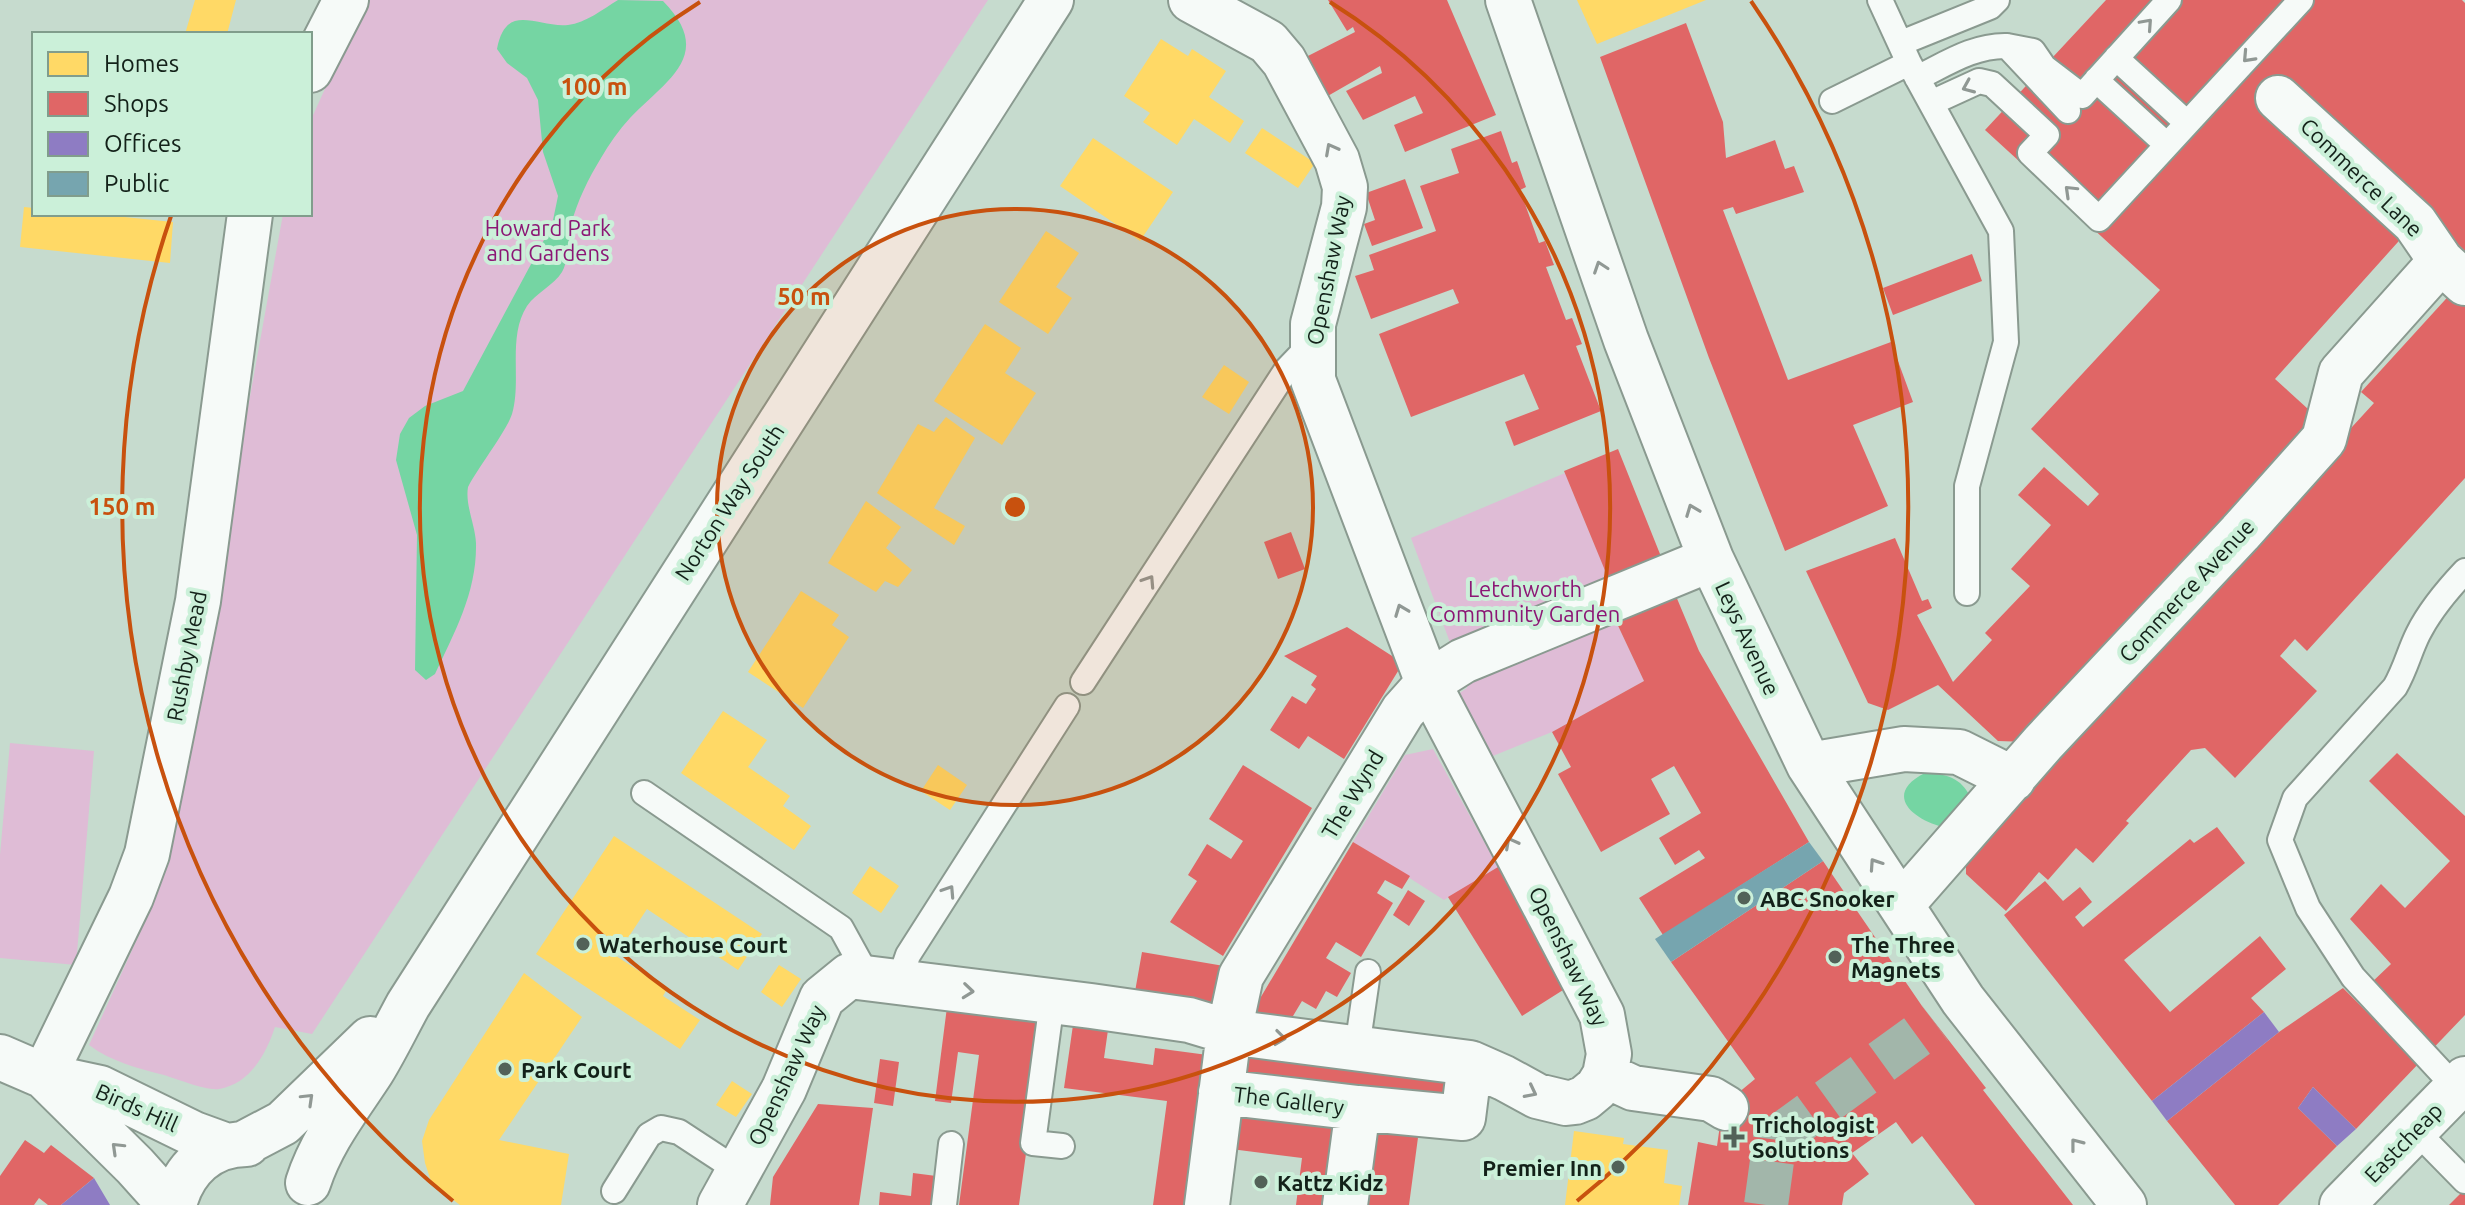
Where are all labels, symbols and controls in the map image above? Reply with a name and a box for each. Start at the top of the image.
one-way arrow [2138,19,2153,33]
legend [32,32,312,216]
one-way arrow [2242,48,2257,62]
text: Homes [104,50,179,77]
text: 100 m [561,73,627,100]
one-way arrow [1962,77,1976,94]
text: Shops [104,90,169,117]
street label: Commerce Lane [2296,113,2428,241]
text: Offices [104,130,182,157]
one-way arrow [1325,143,1340,157]
text: Public [104,170,169,197]
one-way arrow [2064,186,2079,200]
street label: Openshaw Way [1301,193,1355,347]
park label: Howard Park and Gardens [485,215,611,265]
one-way arrow [1594,261,1610,275]
text: 50 m [777,283,831,310]
street label: Norton Way South [669,419,789,585]
text: 150 m [89,493,155,520]
centre of rings [1001,493,1029,521]
one-way arrow [1685,504,1702,518]
street label: Commerce Avenue [2113,513,2259,667]
one-way arrow [1139,576,1154,590]
park label: Letchworth Community Garden [1430,576,1620,626]
street label: Leys Avenue [1711,577,1785,699]
street label: Rushby Mead [161,589,211,723]
one-way arrow [1394,604,1411,618]
street label: The Wynd [1316,745,1388,843]
one-way arrow [1505,836,1520,851]
one-way arrow [1870,859,1885,873]
street label: Openshaw Way [1524,882,1614,1030]
one-way arrow [939,885,954,900]
place label: ABC Snooker [1760,886,1895,911]
marker: ABC Snooker [1735,889,1753,907]
place label: Waterhouse Court [599,932,788,957]
place label: The Three Magnets [1851,932,1955,982]
marker: Waterhouse Court [574,935,592,953]
marker: The Three Magnets [1826,948,1844,966]
one-way arrow [961,983,974,1000]
street label: Openshaw Way [743,1001,830,1149]
one-way arrow [1273,1030,1286,1047]
place label: Park Court [521,1057,632,1082]
marker: Park Court [496,1060,514,1078]
street label: Birds Hill [92,1078,182,1136]
street label: The Gallery [1232,1081,1346,1119]
one-way arrow [1523,1082,1538,1098]
one-way arrow [299,1093,313,1108]
street label: Eastcheap [2359,1097,2447,1187]
place label: Trichologist Solutions [1752,1112,1875,1162]
marker: Trichologist Solutions [1723,1126,1745,1148]
one-way arrow [2071,1139,2086,1153]
one-way arrow [112,1143,126,1158]
place label: Premier Inn [1482,1155,1602,1180]
marker: Premier Inn [1609,1158,1627,1176]
place label: Kattz Kidz [1277,1170,1384,1195]
marker: Kattz Kidz [1252,1173,1270,1191]

